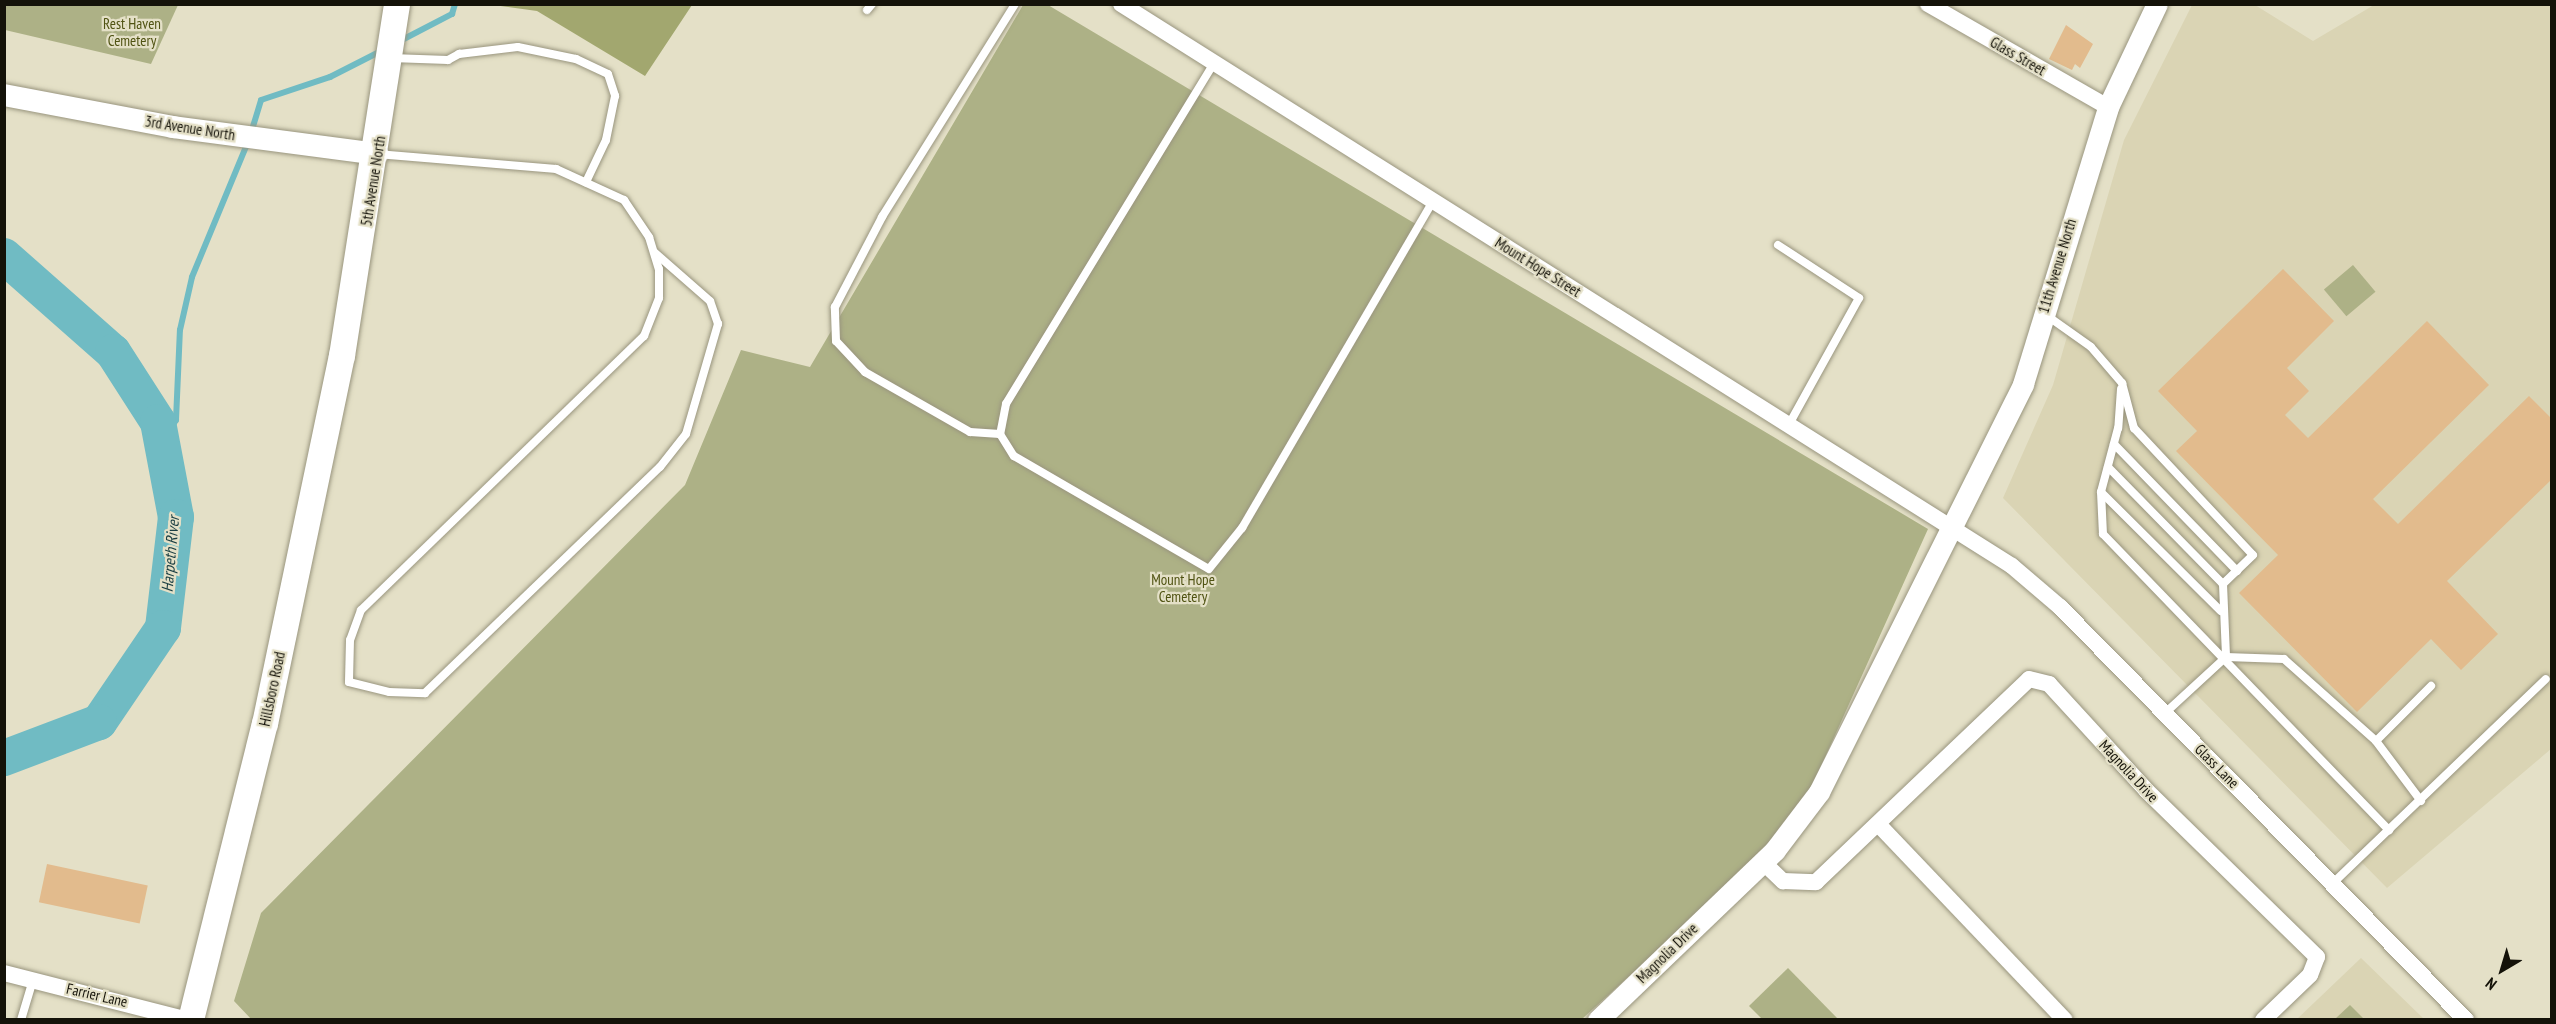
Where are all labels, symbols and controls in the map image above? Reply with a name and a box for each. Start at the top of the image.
park label: Rest Haven Cemetery [103,14,161,49]
street label: Glass Street [1987,33,2049,79]
street label: 3rd Avenue North [143,112,237,144]
street label: 5th Avenue North [357,134,389,228]
street label: 11th Avenue North [2034,216,2080,316]
street label: Mount Hope Street [1492,233,1584,301]
water label: Harpeth River [157,515,183,593]
park label: Mount Hope Cemetery [1151,570,1215,605]
street label: Hillsboro Road [255,650,289,728]
street label: Magnolia Drive [2096,736,2162,806]
street label: Glass Lane [2191,740,2243,792]
street label: Magnolia Drive [1633,919,1701,987]
north arrow [2472,940,2532,1000]
text: N [2481,974,2500,995]
street label: Farrier Lane [65,979,129,1011]

